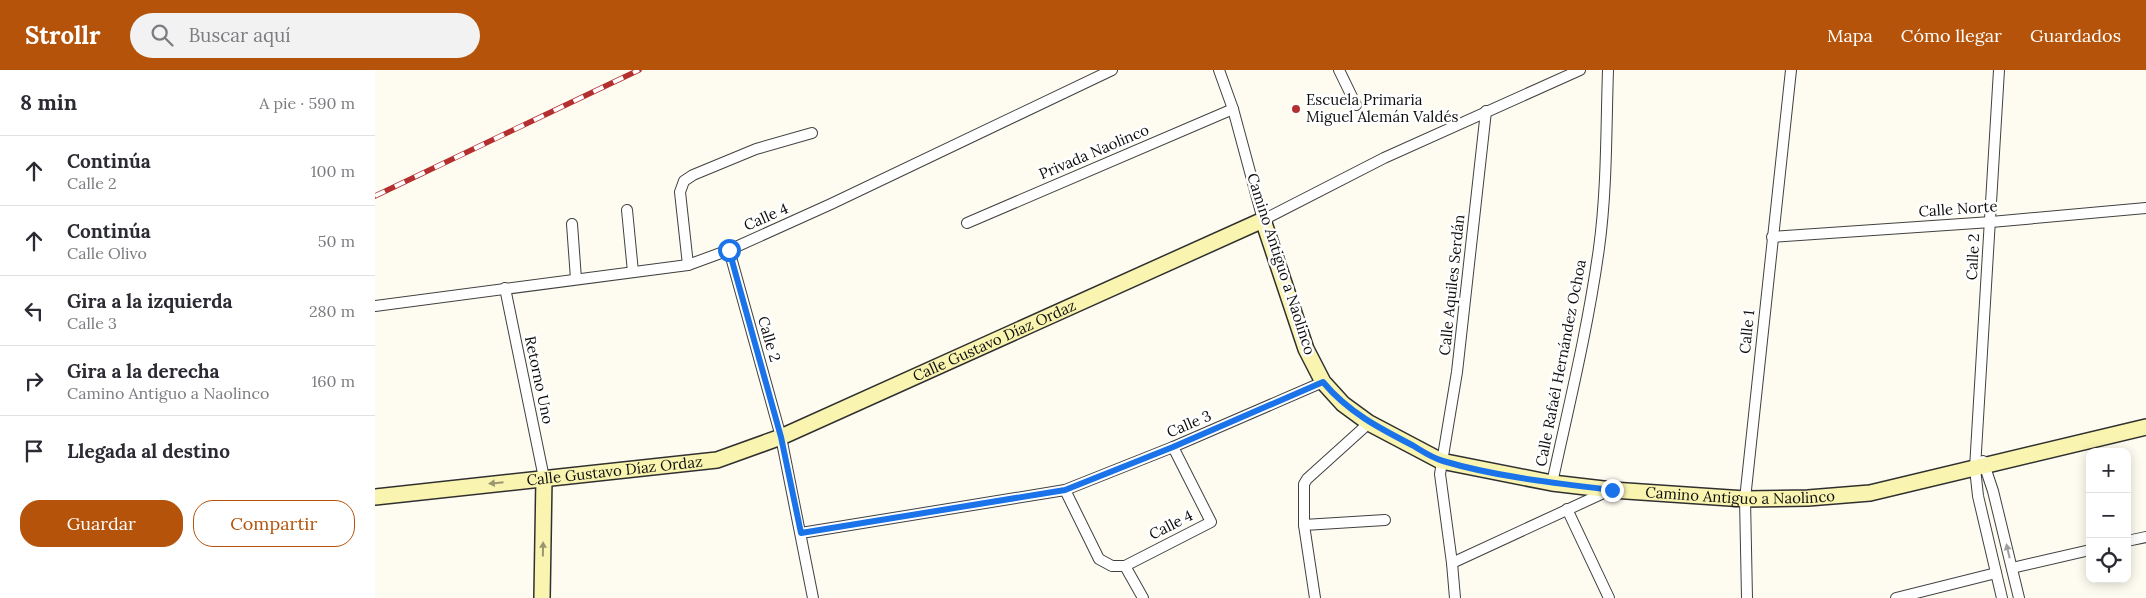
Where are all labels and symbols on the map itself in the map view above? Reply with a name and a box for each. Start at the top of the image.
place label: Escuela Primaria Miguel Alemán Valdés [1306,90,1459,126]
marker: Escuela Primaria Miguel Alemán Valdés [1290,103,1302,115]
street label: Privada Naolinco [1036,120,1152,183]
street label: Camino Antiguo a Naolinco [1243,171,1320,357]
street label: Calle Norte [1918,196,1998,221]
street label: Calle 4 [741,198,791,235]
street label: Calle Aquiles Serdán [1435,214,1468,356]
street label: Calle 2 [1962,233,1983,281]
route start [718,239,741,262]
street label: Calle Rafaél Hernández Ochoa [1531,257,1590,468]
street label: Calle Gustavo Díaz Ordaz [910,295,1079,385]
street label: Calle 1 [1735,309,1758,355]
street label: Calle 2 [754,314,785,364]
street label: Retorno Uno [521,334,558,426]
street label: Calle 3 [1164,406,1214,441]
street label: Calle Gustavo Díaz Ordaz [526,452,704,490]
route end [1601,479,1624,502]
one-way arrow [488,480,504,488]
street label: Camino Antiguo a Naolinco [1645,482,1836,508]
street label: Calle 4 [1146,506,1196,544]
one-way arrow [539,541,547,557]
one-way arrow [2004,543,2012,558]

